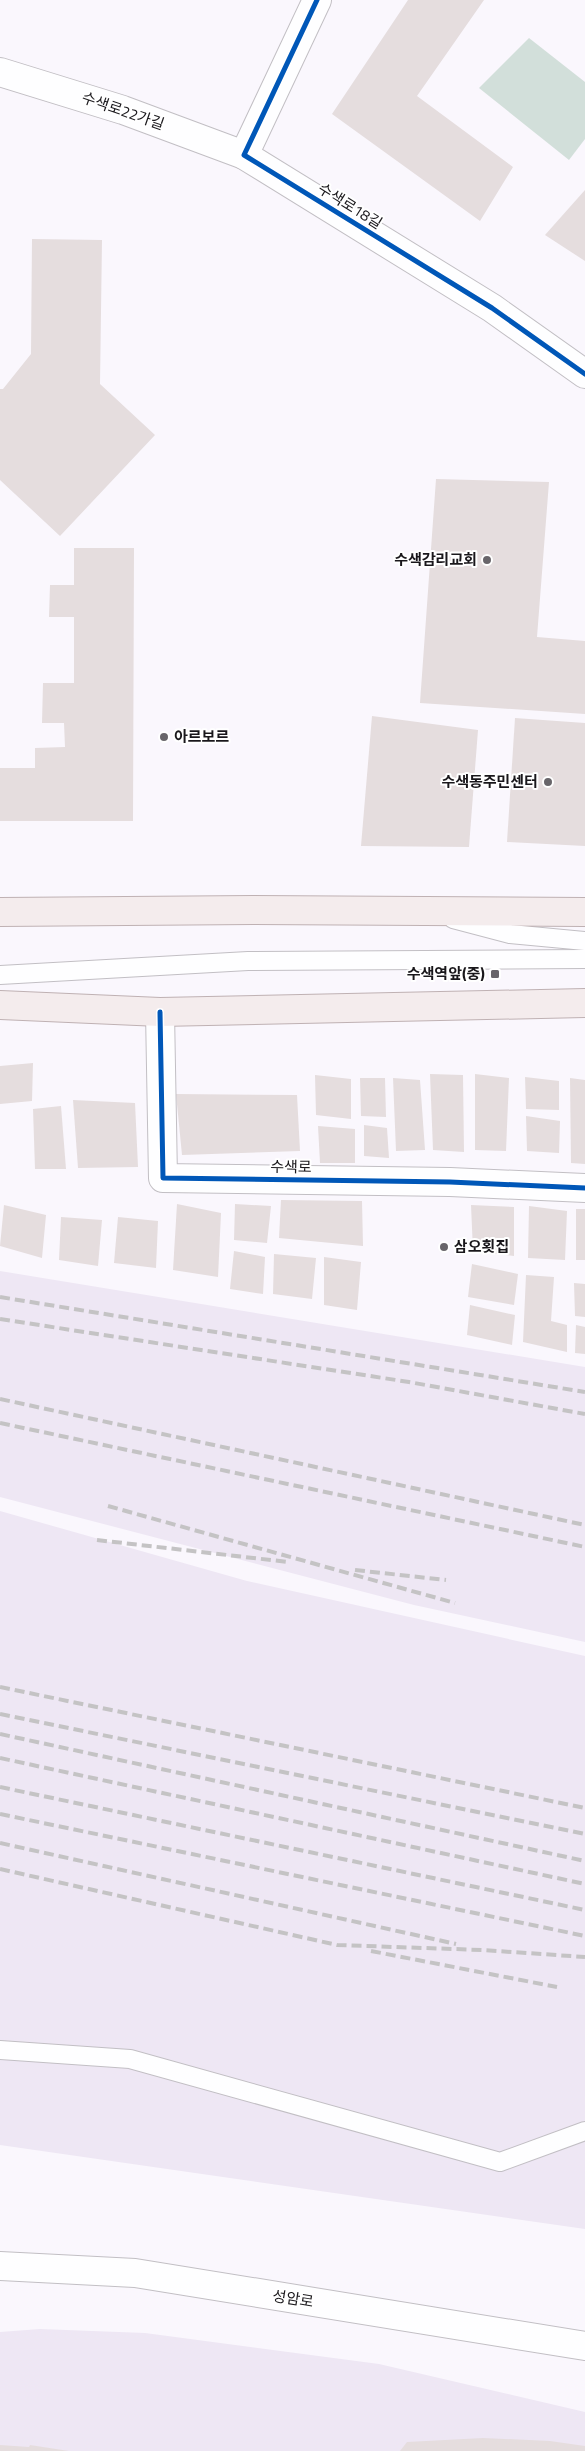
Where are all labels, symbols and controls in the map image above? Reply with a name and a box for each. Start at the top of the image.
street label: 수색로22가길 [79,86,167,135]
street label: 수색로18길 [314,177,387,234]
place label: 수색감리교회 [394,548,477,571]
marker: 수색감리교회 [481,554,493,566]
place label: 아르보르 [174,725,229,748]
marker: 아르보르 [158,731,170,743]
place label: 수색동주민센터 [441,770,538,793]
marker: 수색동주민센터 [542,776,554,788]
place label: 수색역앞(중) [407,962,485,985]
marker: 수색역앞(중) [489,968,501,980]
street label: 수색로 [270,1155,312,1178]
place label: 삼오횟집 [454,1235,509,1258]
marker: 삼오횟집 [438,1241,450,1253]
street label: 성암로 [271,2284,315,2313]

